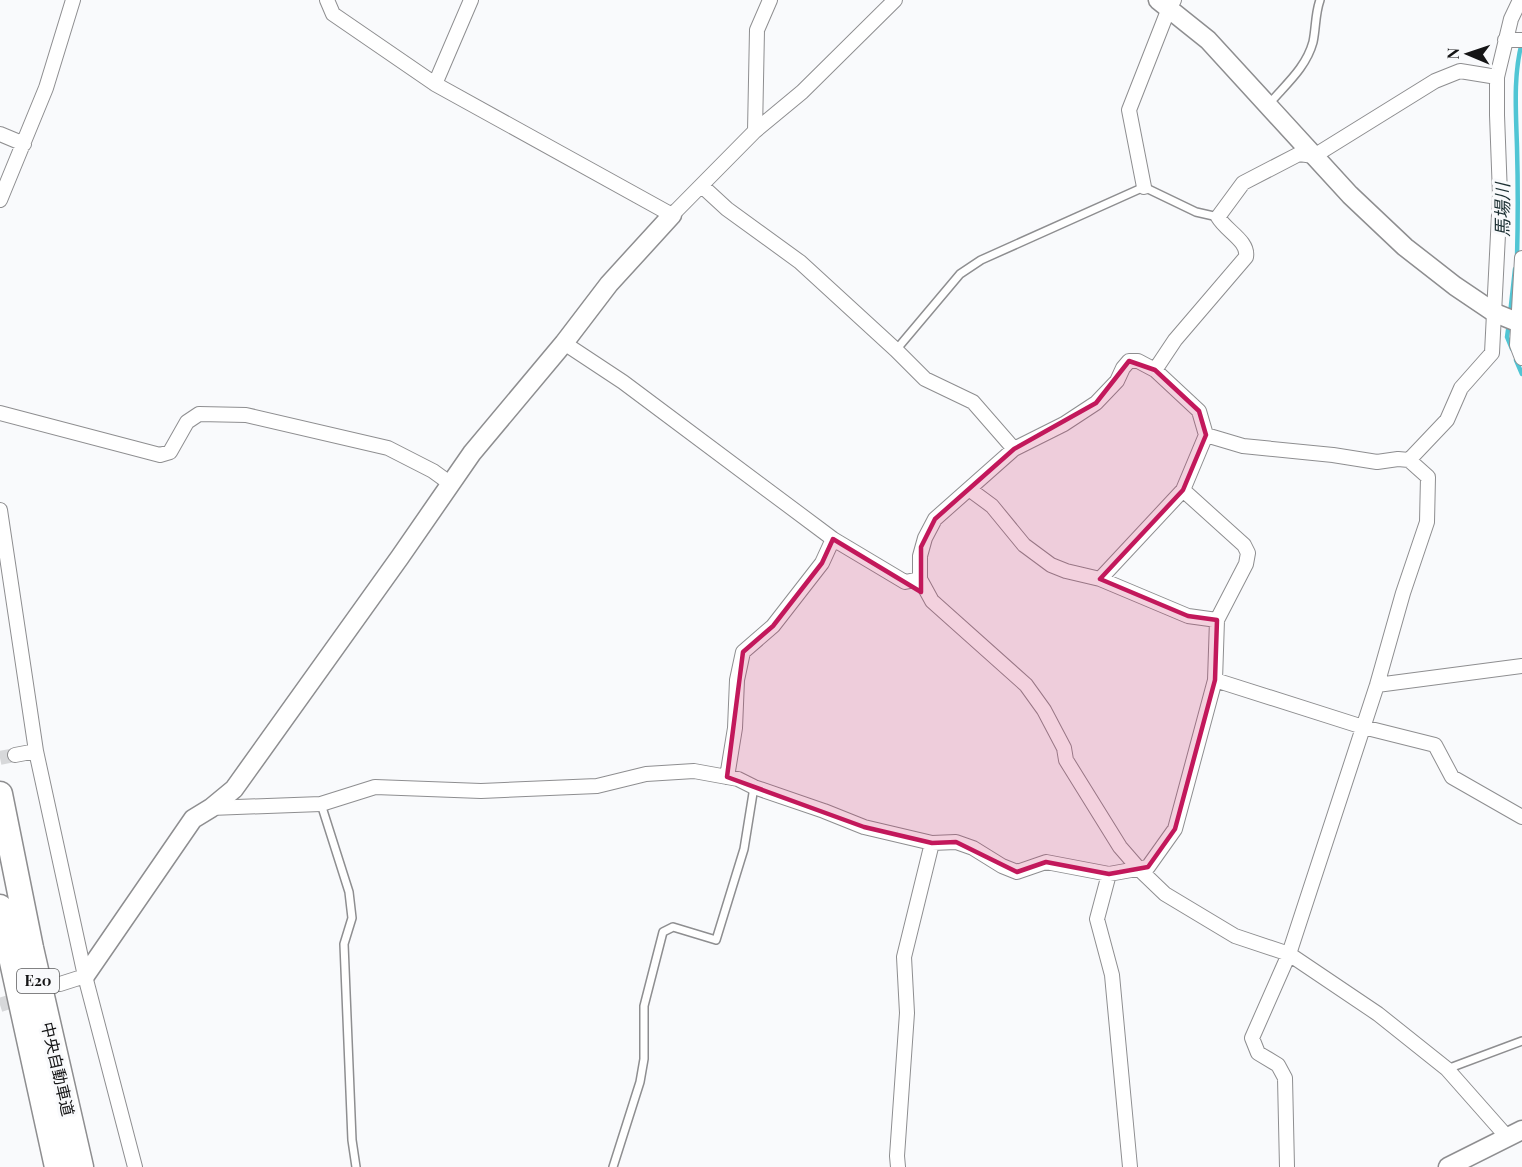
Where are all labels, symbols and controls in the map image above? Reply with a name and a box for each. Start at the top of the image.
north arrow [1438,24,1498,84]
text: N [1442,47,1463,60]
water label: 馬場川 [1490,181,1514,237]
road number: E20 [17,969,59,993]
street label: 中央自動車道 [37,1020,80,1118]

